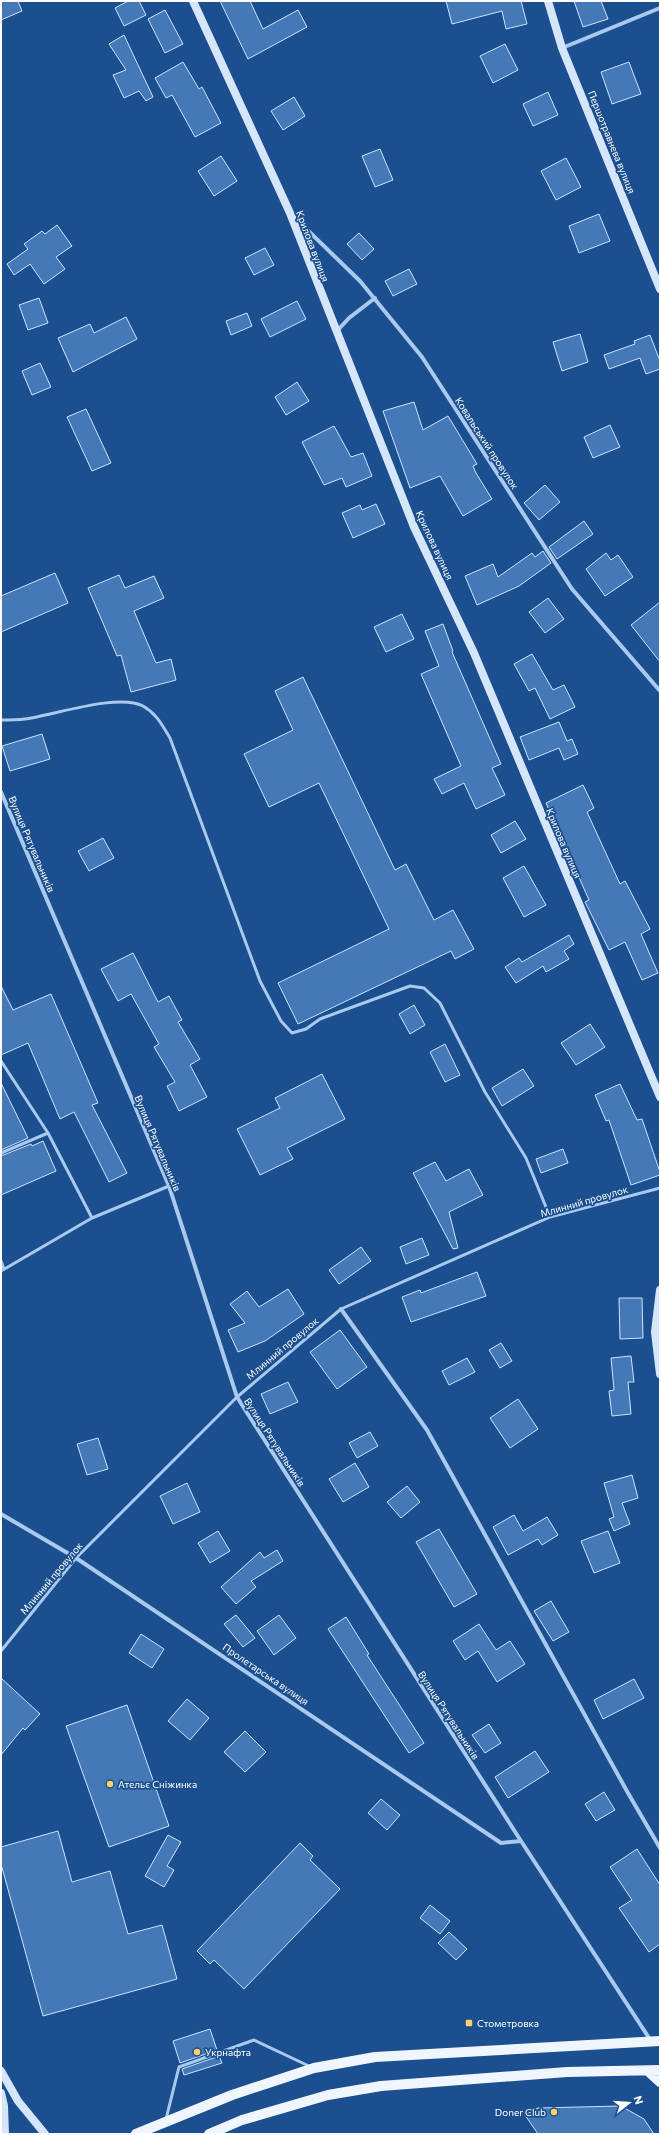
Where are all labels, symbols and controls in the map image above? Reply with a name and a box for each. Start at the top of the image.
street label: Першотравнева вулиця [586,89,638,195]
street label: Крилова вулиця [294,209,332,283]
street label: Ковальський провулок [453,395,522,492]
street label: Крилова вулиця [414,508,456,582]
street label: Вулиця Рятувальників [6,794,58,894]
street label: Крилова вулиця [544,806,584,880]
street label: Вулиця Рятувальників [132,1093,184,1193]
street label: Млинний провулок [539,1183,630,1219]
street label: Млинний провулок [243,1314,321,1382]
street label: Вулиця Рятувальників [242,1395,308,1489]
street label: Млинний провулок [17,1539,85,1617]
street label: Пролетарська вулиця [221,1641,311,1707]
street label: Вулиця Рятувальників [416,1668,482,1762]
place label: Ательє Сніжинка [118,1778,197,1790]
marker: Ательє Сніжинка [105,1779,115,1789]
place label: Стометровка [477,2017,539,2029]
marker: Стометровка [464,2018,474,2028]
place label: Укрнафта [205,2046,251,2058]
marker: Укрнафта [192,2047,202,2057]
north arrow [609,2083,649,2123]
text: N [632,2094,646,2106]
place label: Doner Club [495,2106,546,2118]
marker: Doner Club [549,2107,559,2117]

